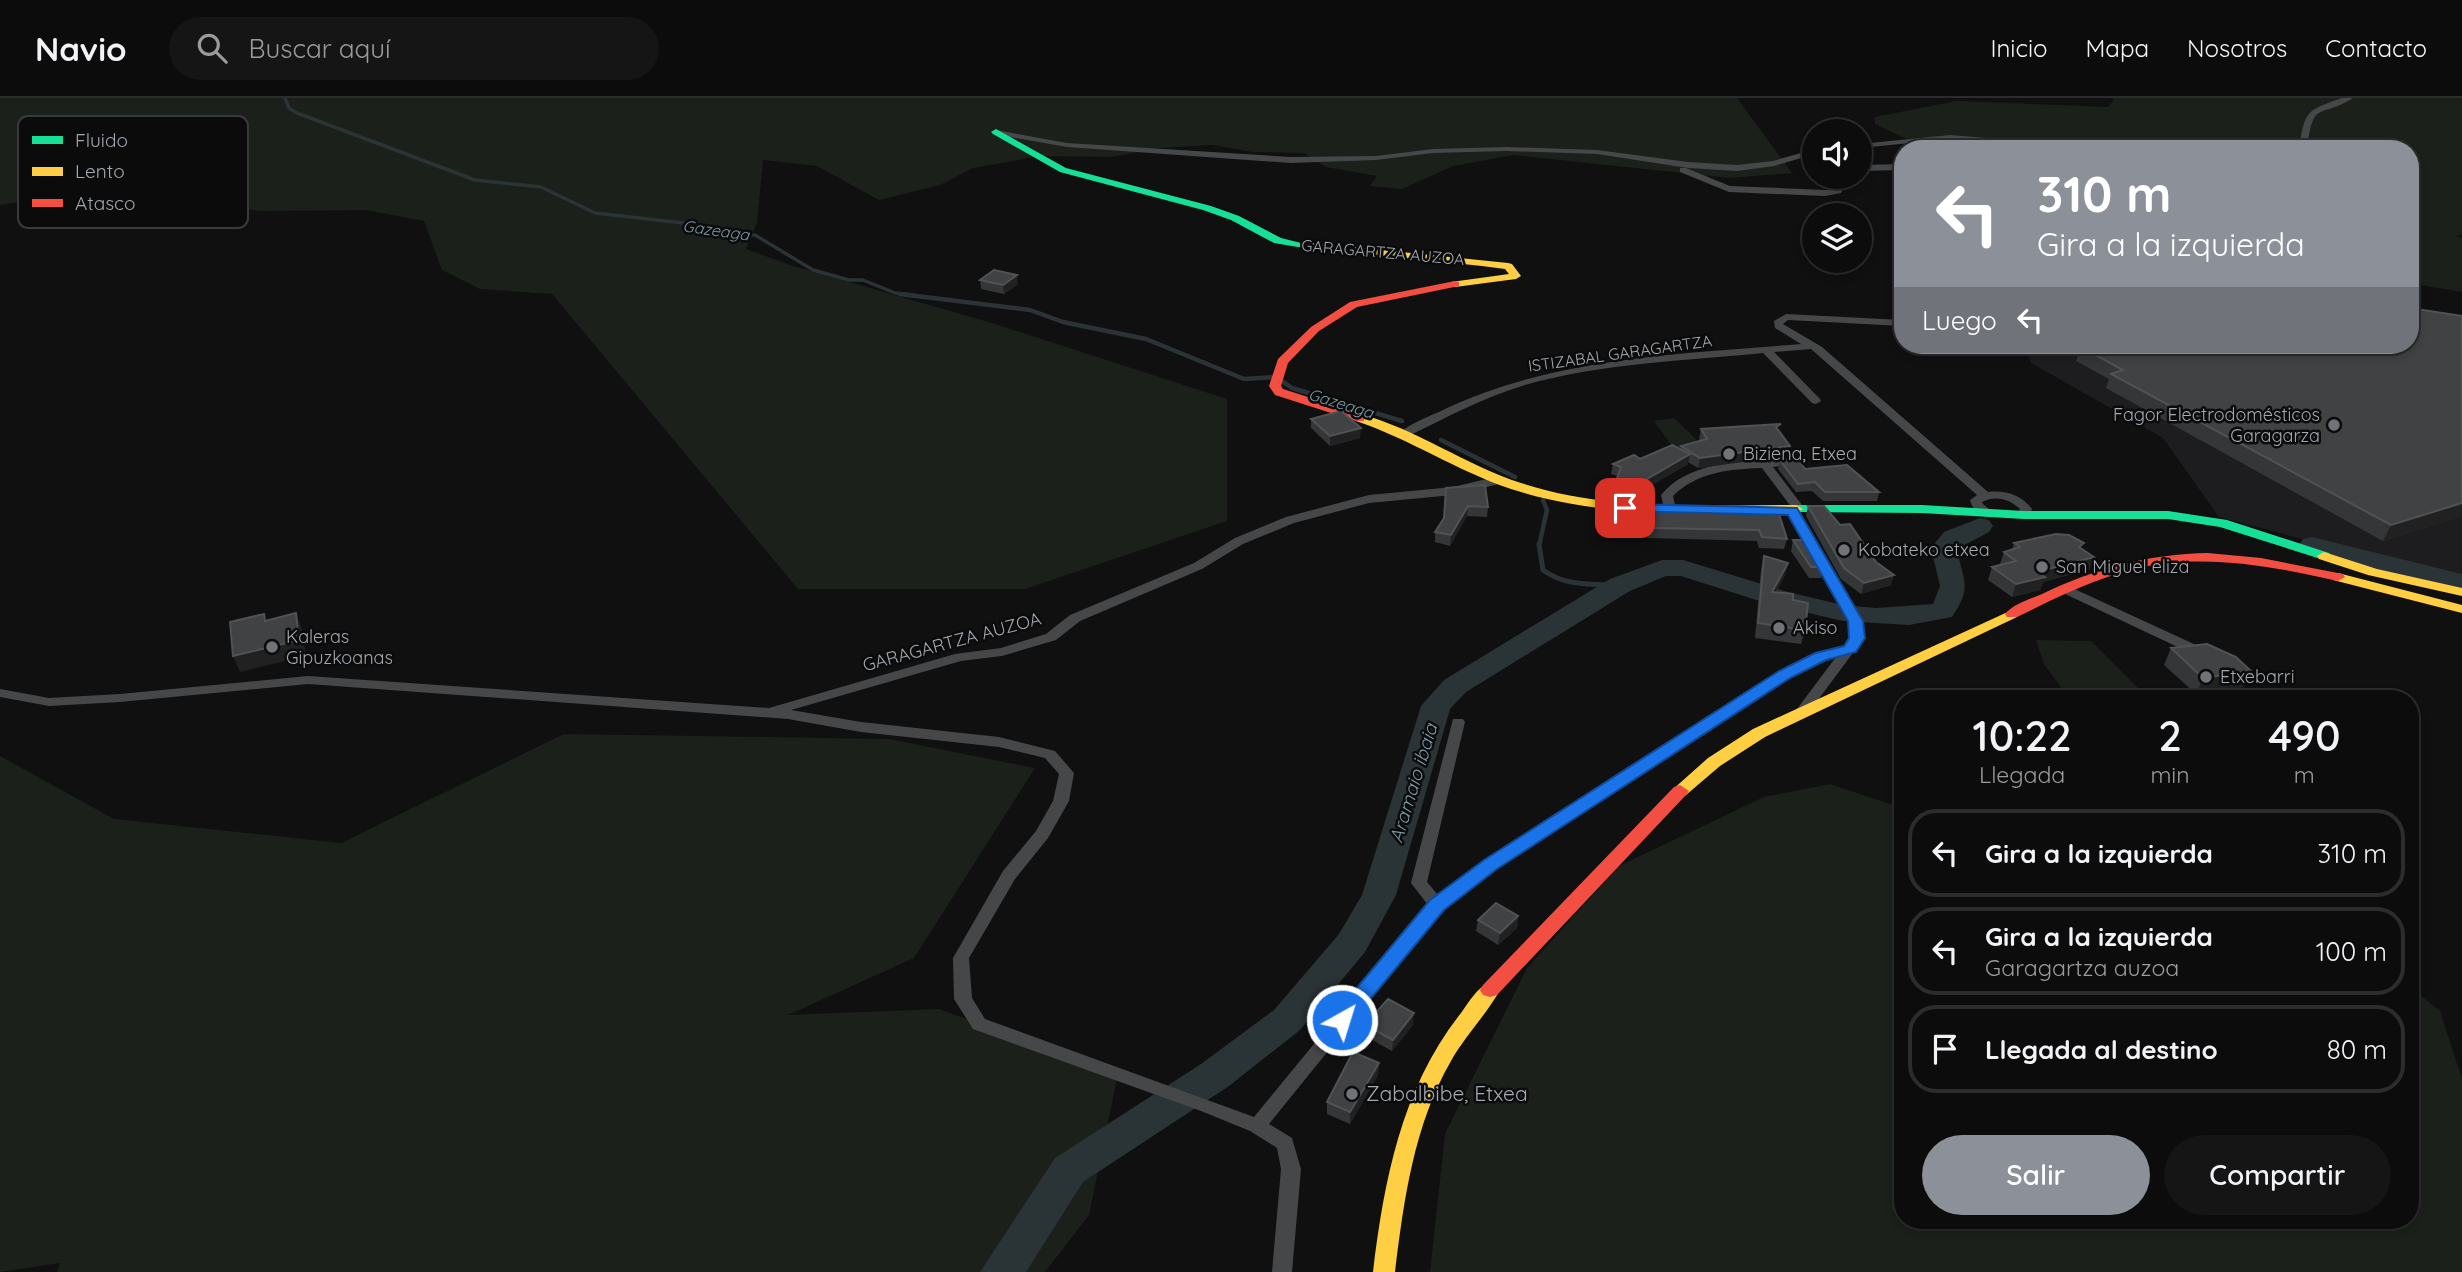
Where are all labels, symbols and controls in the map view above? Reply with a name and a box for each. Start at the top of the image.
search box [169,17,659,80]
text: Navio [35,28,127,69]
icon: search [193,29,231,67]
text: Buscar aquí [249,32,391,65]
text: Inicio [1990,33,2048,63]
text: Mapa [2086,33,2149,63]
text: Nosotros [2187,33,2287,63]
text: Contacto [2325,33,2427,63]
legend [18,116,248,228]
map controls [1802,119,1872,273]
button: sound [1802,119,1872,189]
text: Fluido [75,128,128,152]
text: Lento [75,159,125,183]
text: 310 m [2037,163,2171,224]
icon: left [1922,168,2013,259]
text: Atasco [75,191,135,215]
button: layers [1802,203,1872,273]
water label: Gazeaga [681,215,752,245]
text: Gira a la izquierda [2037,224,2305,264]
street label: GARAGARTZA AUZOA [1301,235,1465,269]
icon: left [2011,301,2049,339]
text: Luego [1922,304,1997,337]
street label: ISTIZABAL GARAGARTZA [1527,330,1713,376]
water label: Gazeaga [1306,384,1377,423]
place label: Fagor Electrodomésticos Garagarza [2113,403,2320,447]
marker: Fagor Electrodomésticos Garagarza [2326,417,2342,433]
place label: Biziena, Etxea [1743,442,1857,465]
marker: Biziena, Etxea [1721,446,1737,462]
pin [1595,478,1655,538]
icon: arrive [1606,489,1644,527]
place label: Kobateko etxea [1858,538,1990,561]
marker: Kobateko etxea [1836,542,1852,558]
place label: San Miguel eliza [2056,555,2189,578]
marker: San Miguel eliza [2034,559,2050,575]
street label: GARAGARTZA AUZOA [860,607,1044,676]
place label: Akiso [1793,616,1837,639]
marker: Akiso [1771,620,1787,636]
place label: Kaleras Gipuzkoanas [286,625,393,669]
marker: Kaleras Gipuzkoanas [264,639,280,655]
place label: Etxebarri [2220,665,2295,688]
marker: Etxebarri [2198,669,2214,685]
text: 10:22 [1973,709,2072,762]
text: 2 [2158,709,2182,762]
text: 490 [2268,709,2340,762]
water label: Aramaio ibaia [1384,719,1443,845]
text: Llegada [1979,760,2065,789]
text: min [2150,760,2190,789]
text: m [2294,760,2315,789]
icon: left [1926,834,1964,872]
text: Gira a la izquierda [1985,837,2213,870]
text: 310 m [2317,837,2387,870]
text: Gira a la izquierda [1985,920,2213,953]
icon: left [1926,932,1964,970]
text: 100 m [2316,935,2387,968]
text: Garagartza auzoa [1985,953,2179,982]
position arrow [1305,983,1379,1057]
icon: arrive [1926,1030,1964,1068]
text: Llegada al destino [1985,1033,2218,1066]
text: 80 m [2327,1033,2387,1066]
place label: Zabalbibe, Etxea [1366,1080,1528,1106]
marker: Zabalbibe, Etxea [1344,1086,1360,1102]
button: Salir [1922,1135,2150,1215]
button: Compartir [2164,1135,2391,1215]

